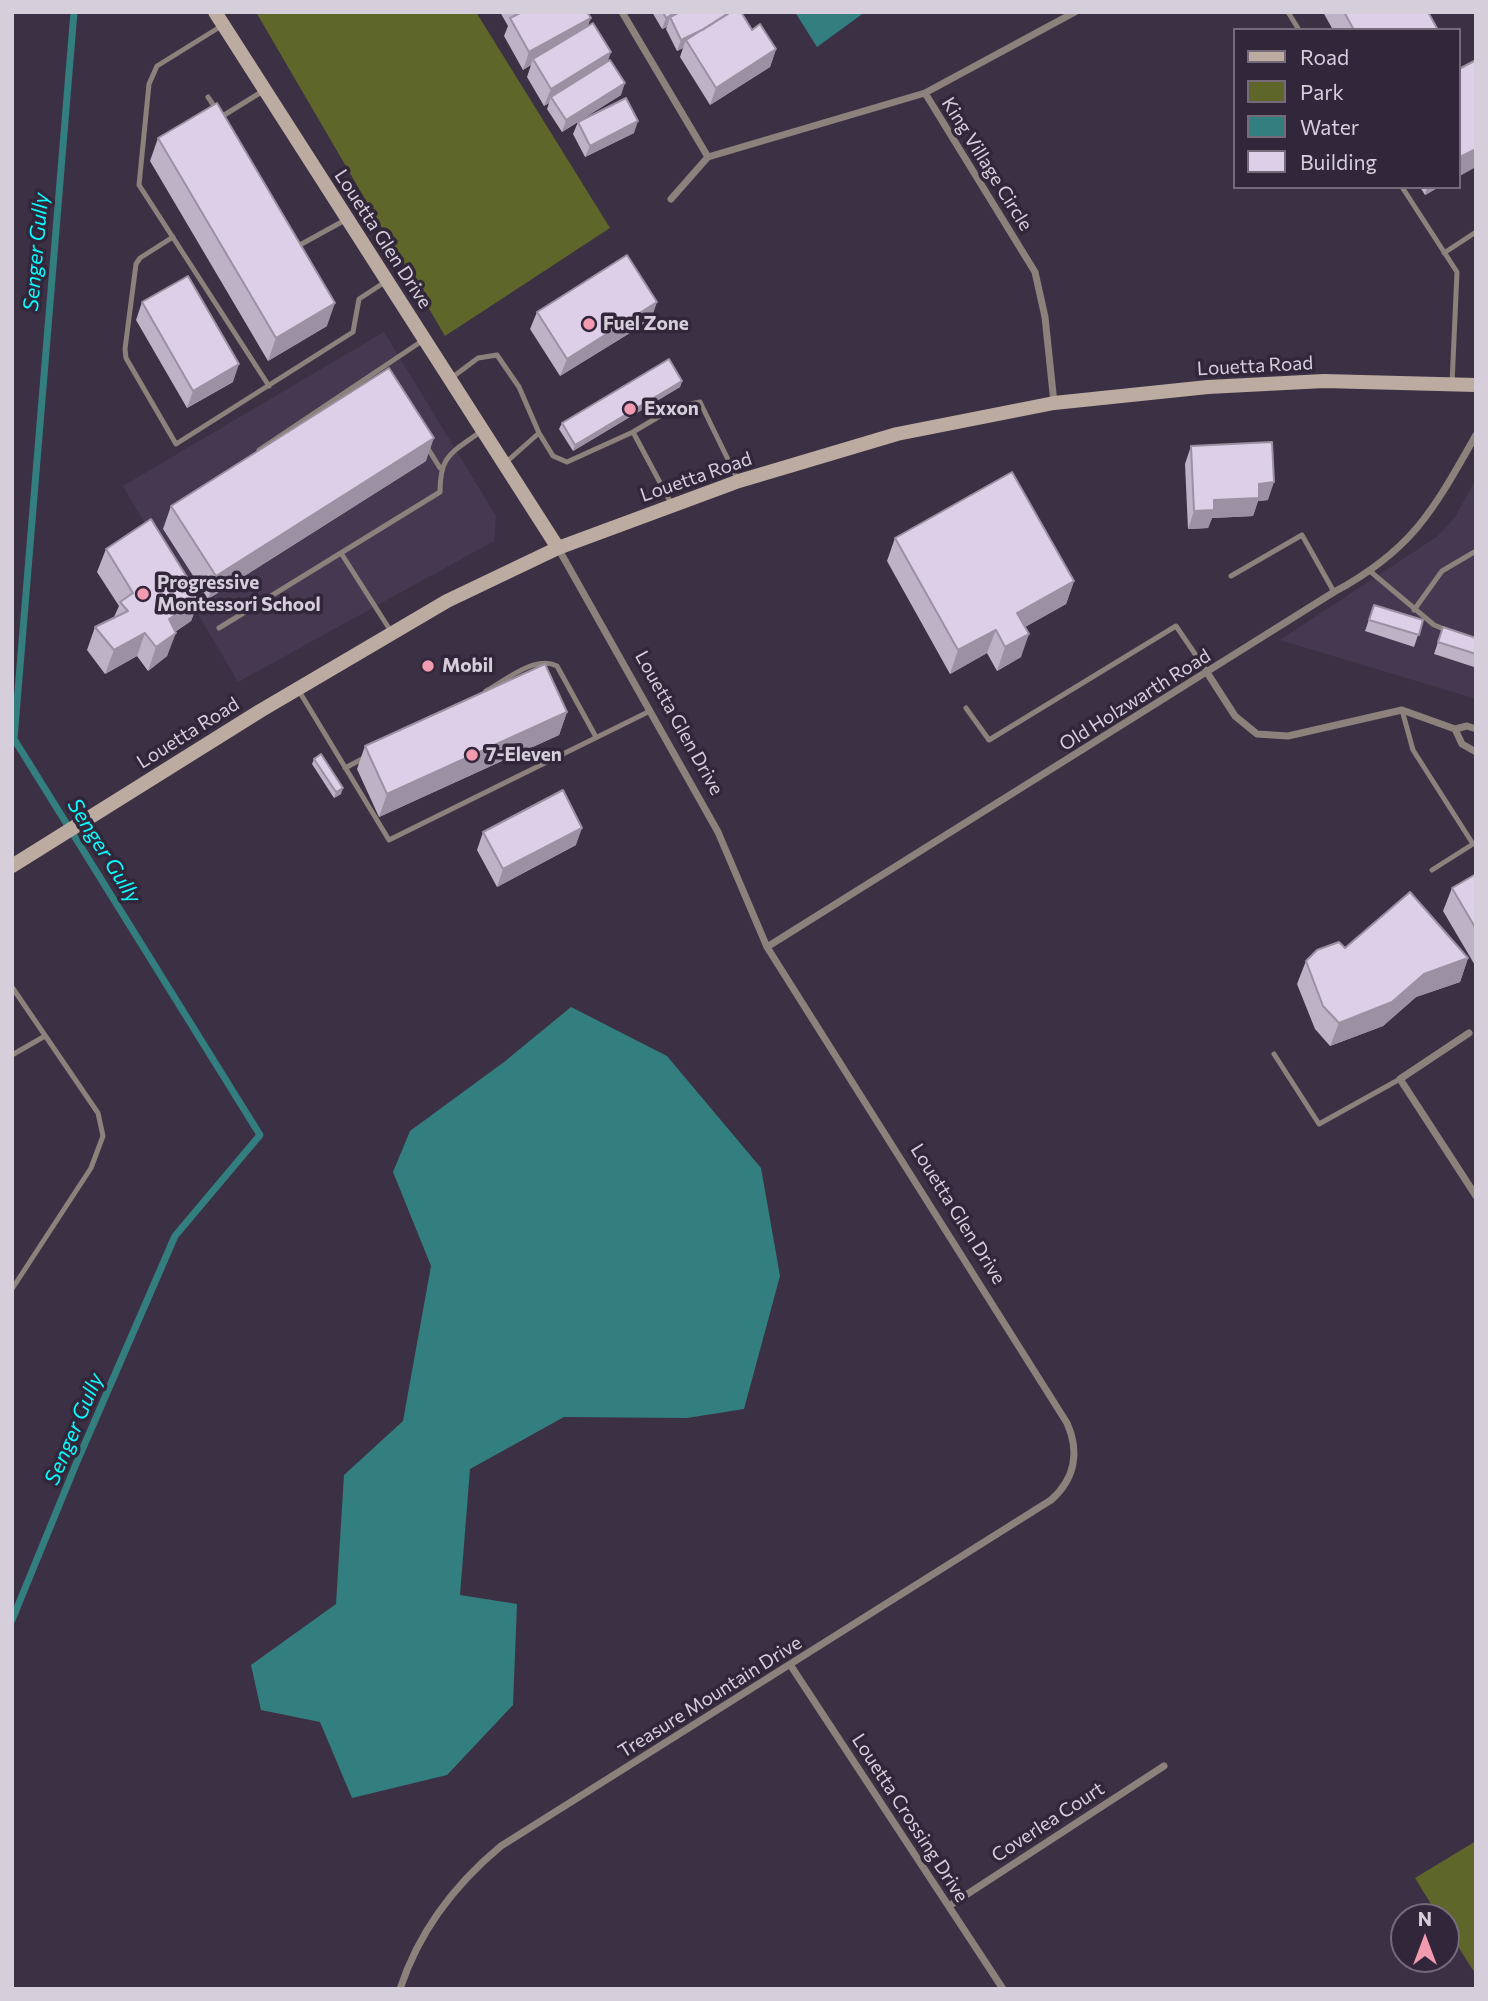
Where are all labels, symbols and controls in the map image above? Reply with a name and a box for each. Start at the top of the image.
legend [1232,28,1460,189]
text: Road [1300,44,1349,69]
text: Park [1300,79,1344,104]
street label: King Village Circle [937,93,1037,235]
text: Water [1300,114,1359,139]
text: Building [1300,149,1377,174]
street label: Louetta Glen Drive [330,165,436,313]
water label: Senger Gully [18,192,54,312]
place label: Fuel Zone [603,313,689,335]
marker: Fuel Zone [581,316,597,332]
street label: Louetta Road [1196,352,1314,380]
place label: Exxon [644,398,699,420]
marker: Exxon [622,401,638,417]
street label: Louetta Road [637,447,755,507]
place label: Progressive Montessori School [157,572,321,616]
marker: Progressive Montessori School [135,586,151,602]
street label: Old Holzwarth Road [1055,644,1215,756]
street label: Louetta Glen Drive [630,647,728,799]
place label: Mobil [442,655,493,677]
marker: Mobil [420,658,436,674]
street label: Louetta Road [133,693,243,773]
place label: 7-Eleven [486,744,562,766]
marker: 7-Eleven [464,747,480,763]
water label: Senger Gully [62,794,146,908]
street label: Louetta Glen Drive [906,1140,1010,1288]
water label: Senger Gully [39,1369,109,1489]
street label: Treasure Mountain Drive [614,1631,806,1763]
street label: Louetta Crossing Drive [847,1730,973,1906]
street label: Coverlea Court [987,1777,1109,1867]
north arrow [1390,1903,1460,1973]
text: N [1418,1907,1432,1930]

